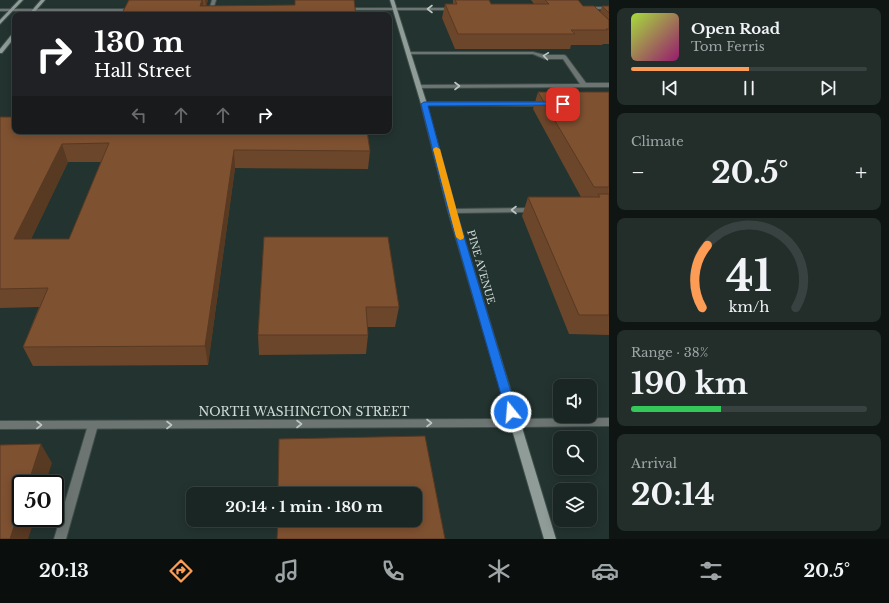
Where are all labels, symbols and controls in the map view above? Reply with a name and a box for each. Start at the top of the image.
one-way arrow [427,5,433,13]
text: Open Road [691,19,780,38]
text: 130 m [94,25,184,60]
icon: right [28,28,80,80]
text: Tom Ferris [691,38,765,55]
one-way arrow [543,52,549,61]
text: Hall Street [94,60,192,82]
icon: previous [659,77,681,99]
icon: pause [738,77,760,99]
icon: next [817,77,839,99]
one-way arrow [454,82,460,90]
pin [546,87,580,121]
icon: arrive [552,93,574,115]
icon: left [128,104,150,126]
icon: ahead [170,104,192,126]
icon: ahead [212,104,234,126]
icon: right [254,104,276,126]
text: Climate [631,133,684,150]
text: 20.5° [711,154,789,191]
text: − [631,159,645,186]
text: + [855,159,867,186]
one-way arrow [511,206,517,214]
street label: PINE AVENUE [464,228,498,306]
text: 41 [726,250,772,301]
text: km/h [729,297,769,315]
text: Range · 38% [631,344,708,361]
text: 190 km [631,365,748,402]
map controls [553,379,597,527]
button: sound [553,379,597,423]
position arrow [490,391,532,433]
street label: NORTH WASHINGTON STREET [199,404,410,419]
one-way arrow [426,419,432,427]
one-way arrow [296,420,302,428]
one-way arrow [36,421,42,429]
one-way arrow [166,421,172,429]
button: search [553,431,597,475]
text: Arrival [631,455,677,472]
speed limit sign: 50 [12,475,64,527]
text: 20:14 [631,476,715,513]
button: layers [553,483,597,527]
text: 20:14 · 1 min · 180 m [225,497,383,516]
icon: directions [167,557,195,585]
icon: music [273,557,301,585]
icon: phone [379,557,407,585]
icon: climate [485,557,513,585]
icon: car [591,557,619,585]
icon: filters [697,557,725,585]
text: 20:13 [39,560,89,582]
text: 20.5° [804,560,850,582]

